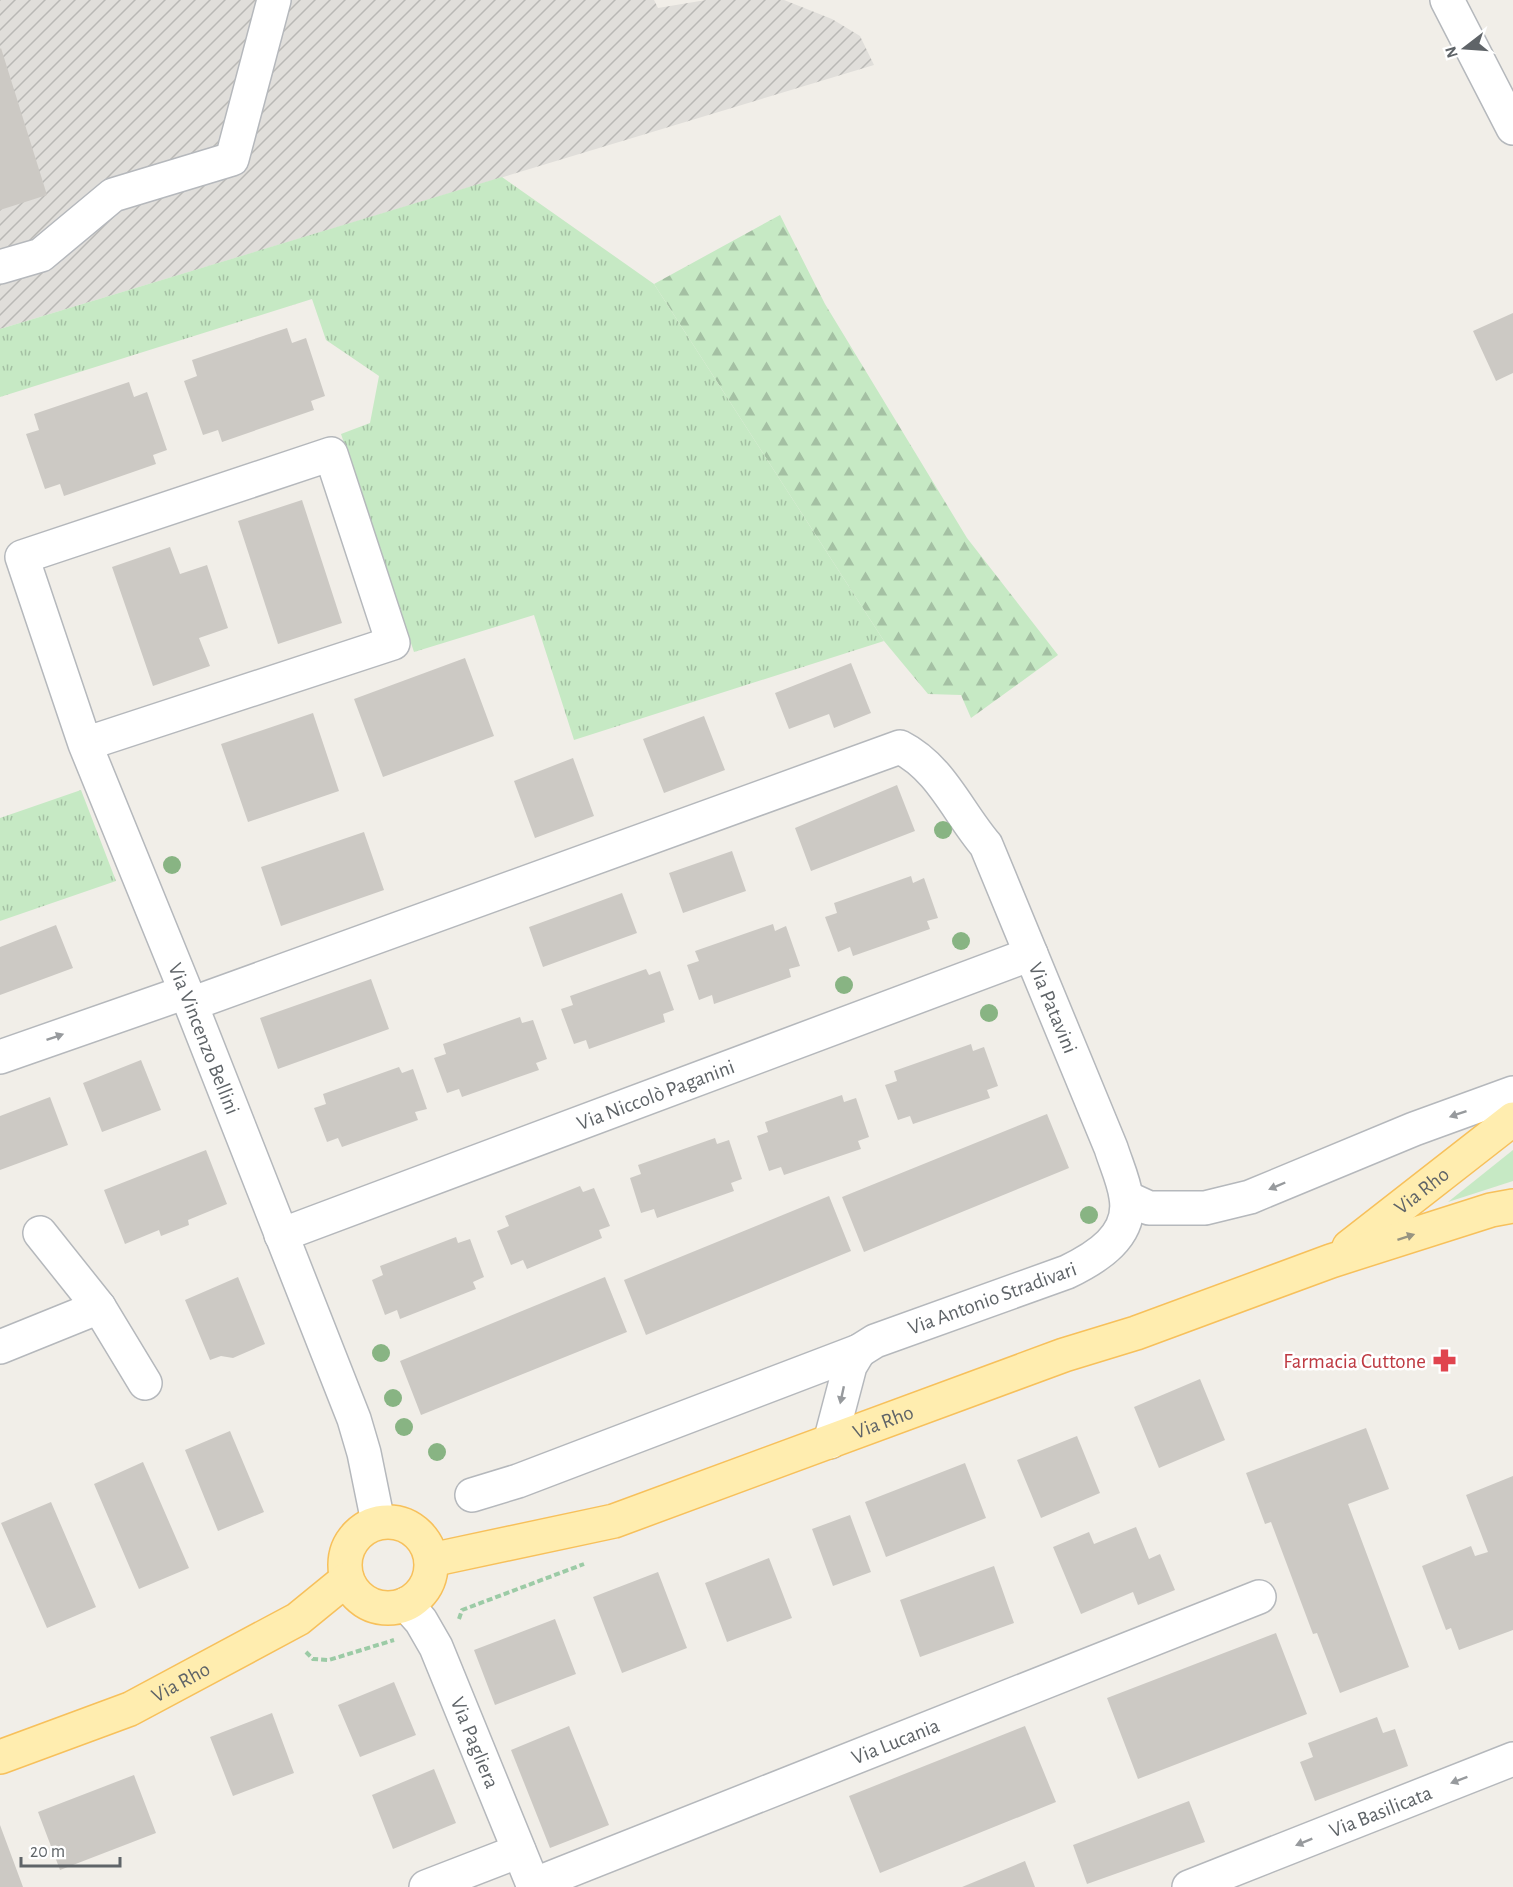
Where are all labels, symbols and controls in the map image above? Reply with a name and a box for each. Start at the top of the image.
north arrow [1435,18,1495,78]
text: N [1442,44,1461,60]
street label: Via Vincenzo Bellini [164,960,243,1118]
street label: Via Patavini [1025,960,1081,1057]
one-way arrow [46,1032,64,1042]
street label: Via Niccolò Paganini [574,1056,737,1134]
one-way arrow [1449,1109,1467,1119]
street label: Via Rho [1391,1163,1453,1218]
one-way arrow [1268,1181,1286,1191]
one-way arrow [1397,1232,1415,1241]
street label: Via Antonio Stradivari [905,1258,1079,1339]
pharmacy icon: Farmacia Cuttone [1431,1348,1457,1374]
place label: Farmacia Cuttone [1283,1351,1426,1372]
one-way arrow [837,1386,846,1405]
street label: Via Rho [850,1401,916,1443]
street label: Via Rho [148,1658,213,1706]
street label: Via Pagliera [447,1694,503,1792]
street label: Via Lucania [849,1715,943,1768]
one-way arrow [1449,1776,1467,1786]
street label: Via Basilicata [1327,1782,1435,1841]
scale bar [21,1830,120,1868]
one-way arrow [1294,1837,1312,1847]
text: 20 m [30,1843,65,1861]

